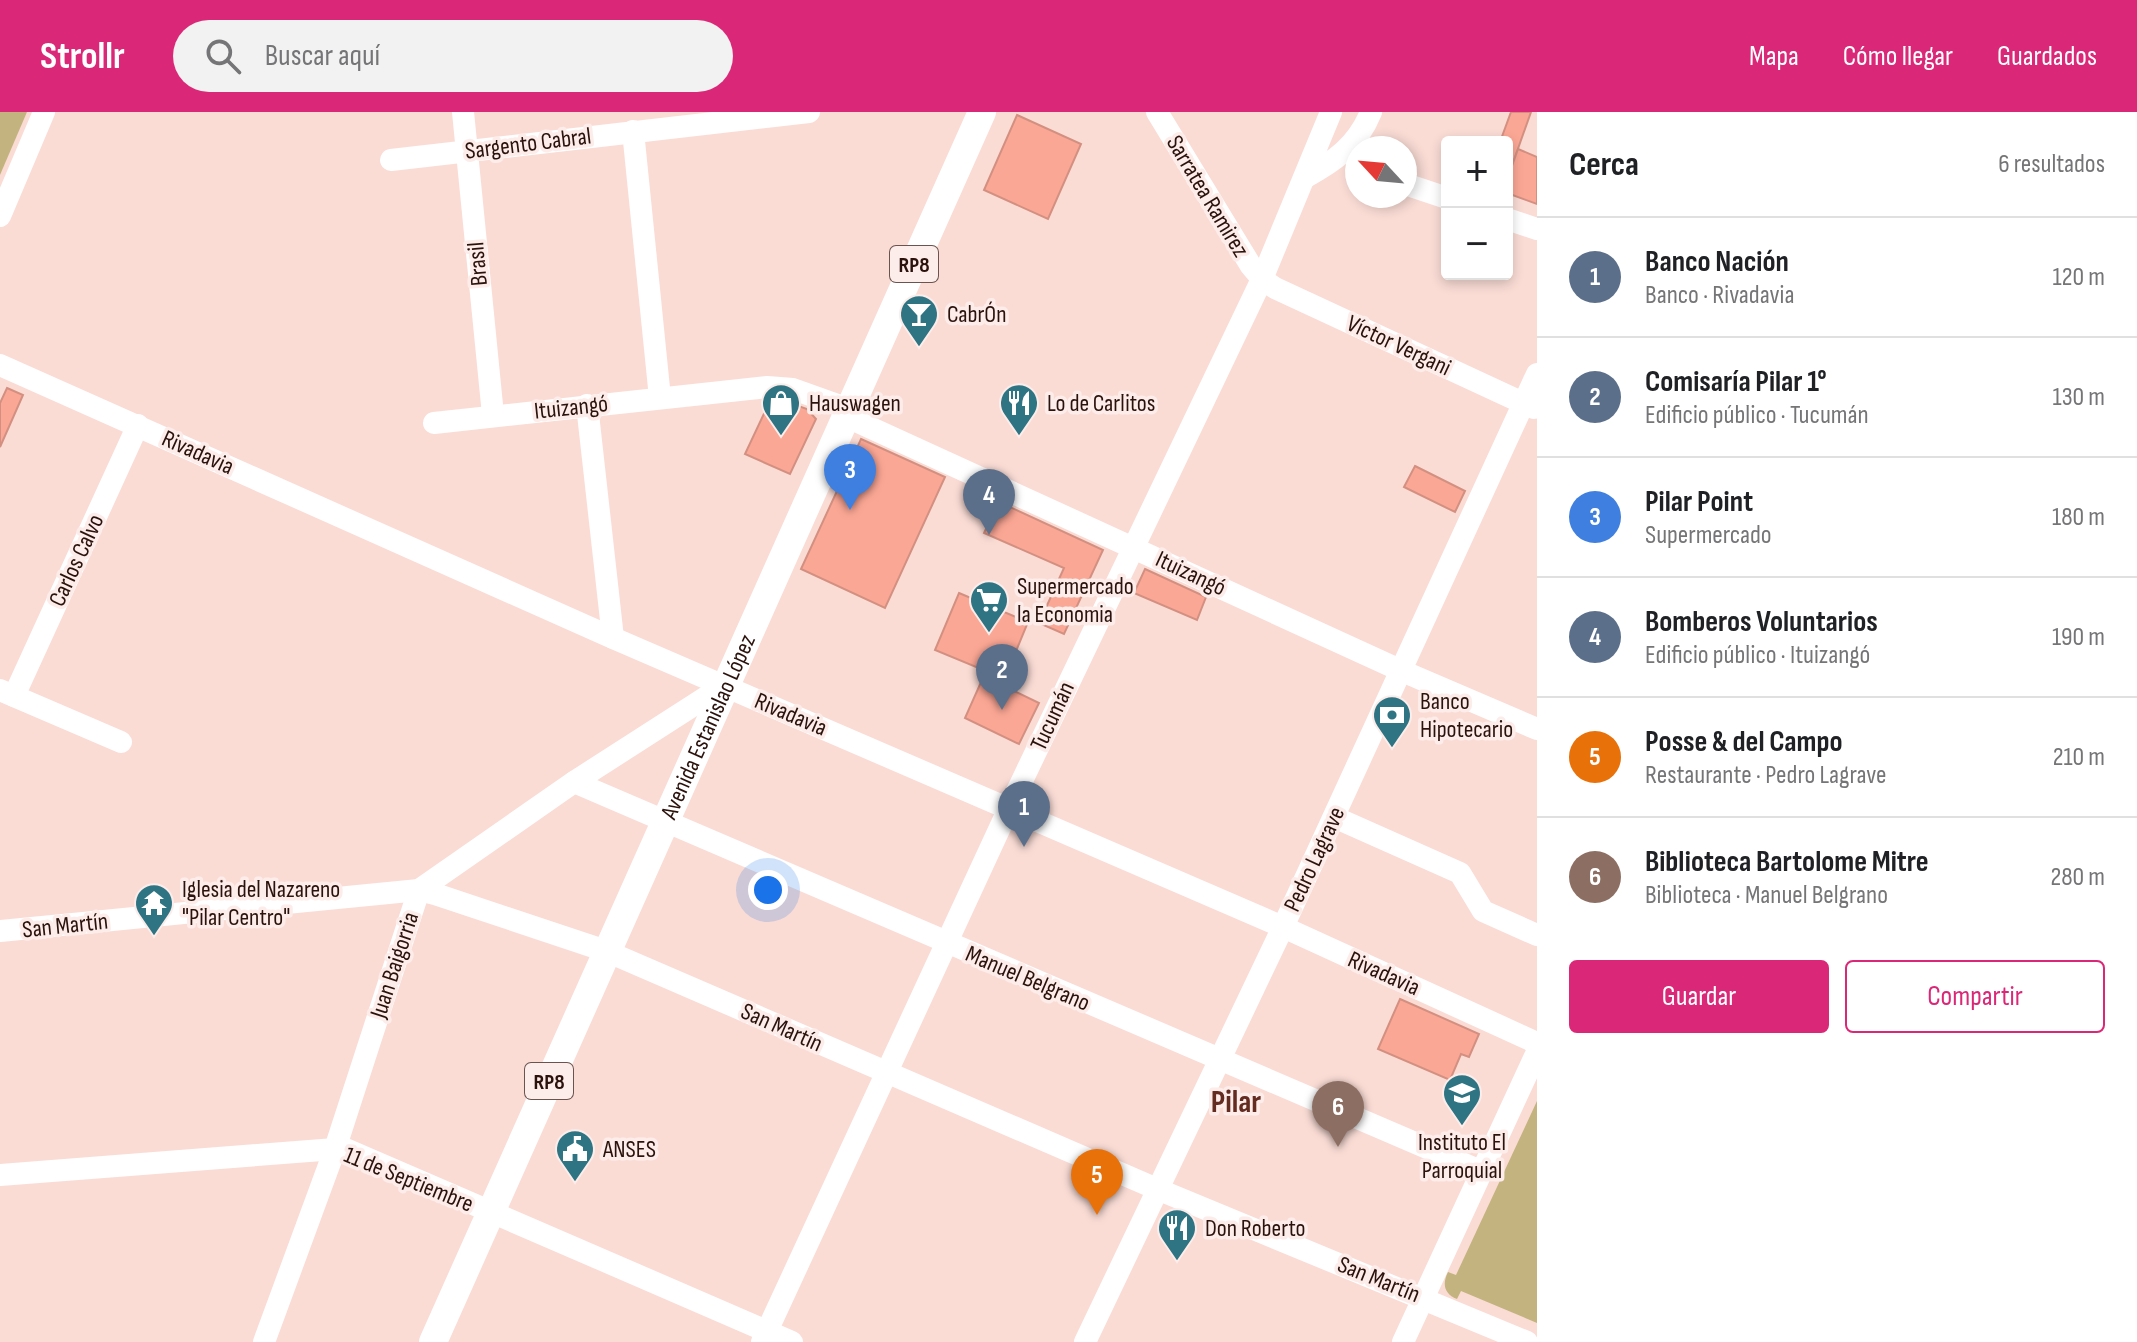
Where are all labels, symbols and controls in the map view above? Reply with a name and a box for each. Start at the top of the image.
search box [173,20,733,92]
text: Strollr [40,34,125,79]
icon: search [201,34,245,78]
text: Buscar aquí [265,38,380,74]
text: Mapa [1749,40,1799,73]
text: Cómo llegar [1843,40,1953,73]
text: Guardados [1997,40,2097,73]
street label: Sargento Cabral [463,121,593,166]
street label: Sarratea Ramirez [1160,130,1255,263]
north arrow [1345,136,1417,208]
map controls [1441,136,1513,280]
button: + [1441,136,1513,208]
text: Cerca [1569,144,1639,185]
text: 6 resultados [1998,149,2105,180]
button: − [1441,208,1513,280]
street label: Brasil [461,241,494,287]
text: Banco Nación [1645,244,1789,280]
road number: RP8 [890,246,938,282]
text: 1 [1590,262,1600,293]
text: 120 m [2052,262,2105,293]
text: Banco · Rivadavia [1645,280,1794,311]
bar icon: CabrÓn [898,293,940,348]
place label: CabrÓn [947,300,1006,329]
street label: Víctor Vergani [1342,309,1456,382]
text: Comisaría Pilar 1° [1645,364,1827,400]
shop icon: Hauswagen [760,382,802,437]
restaurant icon: Lo de Carlitos [998,382,1040,437]
text: 2 [1589,382,1601,413]
text: 130 m [2053,382,2105,413]
street label: Ituizangó [533,389,609,426]
place label: Hauswagen [809,389,901,418]
place label: Lo de Carlitos [1047,389,1155,418]
text: Edificio público · Tucumán [1645,400,1869,431]
street label: Rivadavia [157,424,238,481]
pin: 3 [824,444,876,510]
pin: 4 [963,469,1015,535]
text: Pilar Point [1645,484,1753,520]
text: 3 [1589,502,1601,533]
text: 180 m [2052,502,2105,533]
street label: Carlos Calvo [43,510,110,611]
text: Supermercado [1645,520,1772,551]
street label: Ituizangó [1151,545,1231,602]
place label: Supermercado la Economia [1017,572,1134,629]
supermarket icon: Supermercado la Economia [968,579,1010,634]
text: Bomberos Voluntarios [1645,604,1878,640]
text: 4 [1589,622,1601,653]
text: 190 m [2052,622,2105,653]
street label: Avenida Estanislao López [654,629,762,825]
text: Edificio público · Ituizangó [1645,640,1870,671]
pin: 2 [976,644,1028,710]
street label: Tucumán [1024,677,1081,755]
street label: Rivadavia [750,686,831,743]
place label: Banco Hipotecario [1420,687,1513,744]
bank icon: Banco Hipotecario [1371,694,1413,749]
text: Posse & del Campo [1645,724,1843,760]
text: 5 [1589,742,1601,773]
text: 210 m [2053,742,2105,773]
text: Restaurante · Pedro Lagrave [1645,760,1887,791]
pin: 1 [998,781,1050,847]
street label: Pedro Lagrave [1278,802,1351,916]
text: Biblioteca Bartolome Mitre [1645,844,1928,880]
text: 6 [1589,862,1601,893]
text: 280 m [2050,862,2105,893]
your location [748,870,788,910]
place label: Iglesia del Nazareno "Pilar Centro" [182,875,340,932]
text: Biblioteca · Manuel Belgrano [1645,880,1888,911]
temple icon: Iglesia del Nazareno "Pilar Centro" [133,882,175,937]
street label: San Martín [21,907,109,944]
street label: Juan Baigorria [363,909,425,1023]
street label: Manuel Belgrano [961,939,1094,1018]
street label: Rivadavia [1343,945,1424,1002]
button: Guardar [1569,960,1829,1033]
button: Compartir [1845,960,2105,1033]
street label: San Martín [736,997,827,1058]
road number: RP8 [525,1063,573,1099]
school or university icon: Instituto El Parroquial [1441,1072,1483,1127]
pin: 6 [1312,1081,1364,1147]
district label: Pilar [1211,1083,1261,1122]
public building icon: ANSES [554,1128,596,1183]
place label: Instituto El Parroquial [1418,1128,1506,1185]
place label: ANSES [602,1135,656,1164]
street label: 11 de Septiembre [340,1140,478,1219]
pin: 5 [1071,1149,1123,1215]
restaurant icon: Don Roberto [1156,1207,1198,1262]
place label: Don Roberto [1205,1214,1306,1243]
street label: San Martín [1333,1250,1424,1309]

